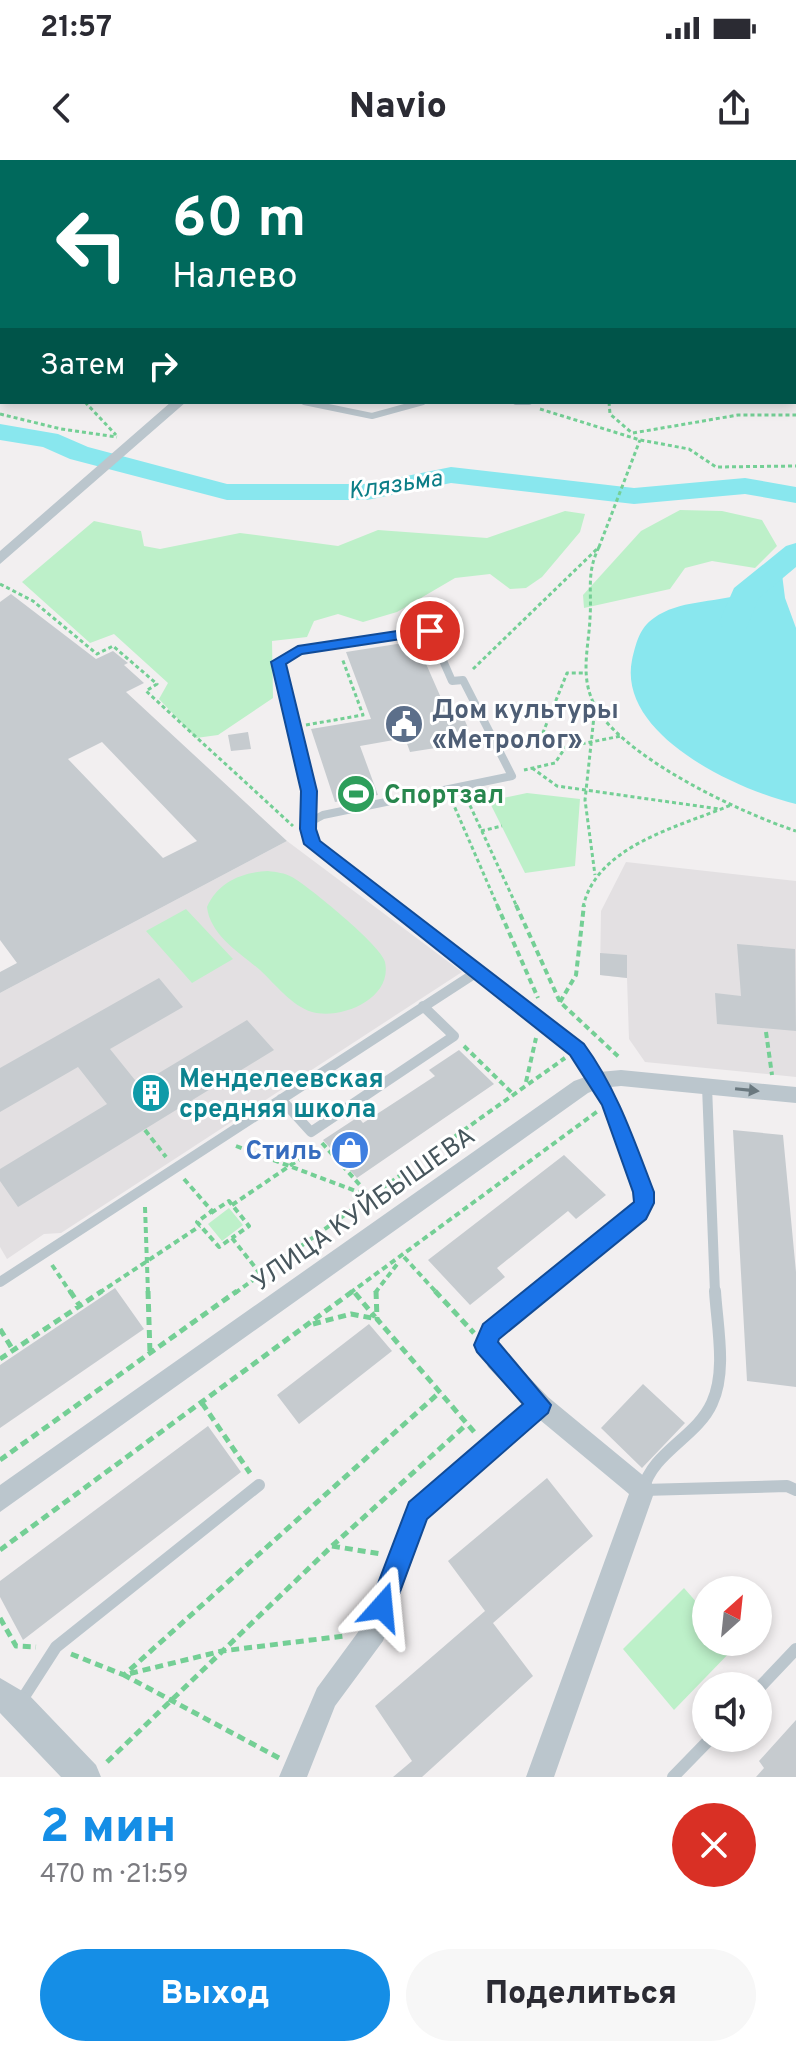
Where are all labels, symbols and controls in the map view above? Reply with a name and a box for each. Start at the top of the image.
text: 21:57 [40,10,112,47]
text: Navio [349,85,447,131]
icon: back [40,86,84,130]
icon: share [712,86,756,130]
text: 60 m [172,186,306,256]
icon: left [40,192,144,296]
text: Налево [172,255,298,301]
icon: right [141,344,185,388]
text: Затем [40,348,125,385]
water label: Клязьма [346,464,445,507]
pin [396,597,464,665]
icon: arrive [408,609,452,653]
place label: Дом культуры «Метролог» [432,695,619,758]
public building icon: Дом культуры «Метролог» [383,703,425,745]
sports icon: Спортзал [335,773,377,815]
place label: Спортзал [384,780,504,813]
place label: Менделеевская средняя школа [179,1064,384,1127]
building icon: Менделеевская средняя школа [130,1072,172,1114]
one-way arrow [735,1084,760,1097]
street label: УЛИЦА КУЙБЫШЕВА [245,1119,482,1300]
shop icon: Стиль [329,1129,371,1171]
place label: Стиль [245,1136,322,1169]
position arrow [340,1565,424,1649]
north arrow [692,1576,772,1656]
map controls [692,1576,772,1752]
button: sound [692,1672,772,1752]
text: 2 мин [40,1799,176,1859]
button: close [672,1803,756,1887]
text: 470 m · 21:59 [40,1859,189,1892]
button: Выход [40,1949,390,2041]
button: Поделиться [406,1949,756,2041]

